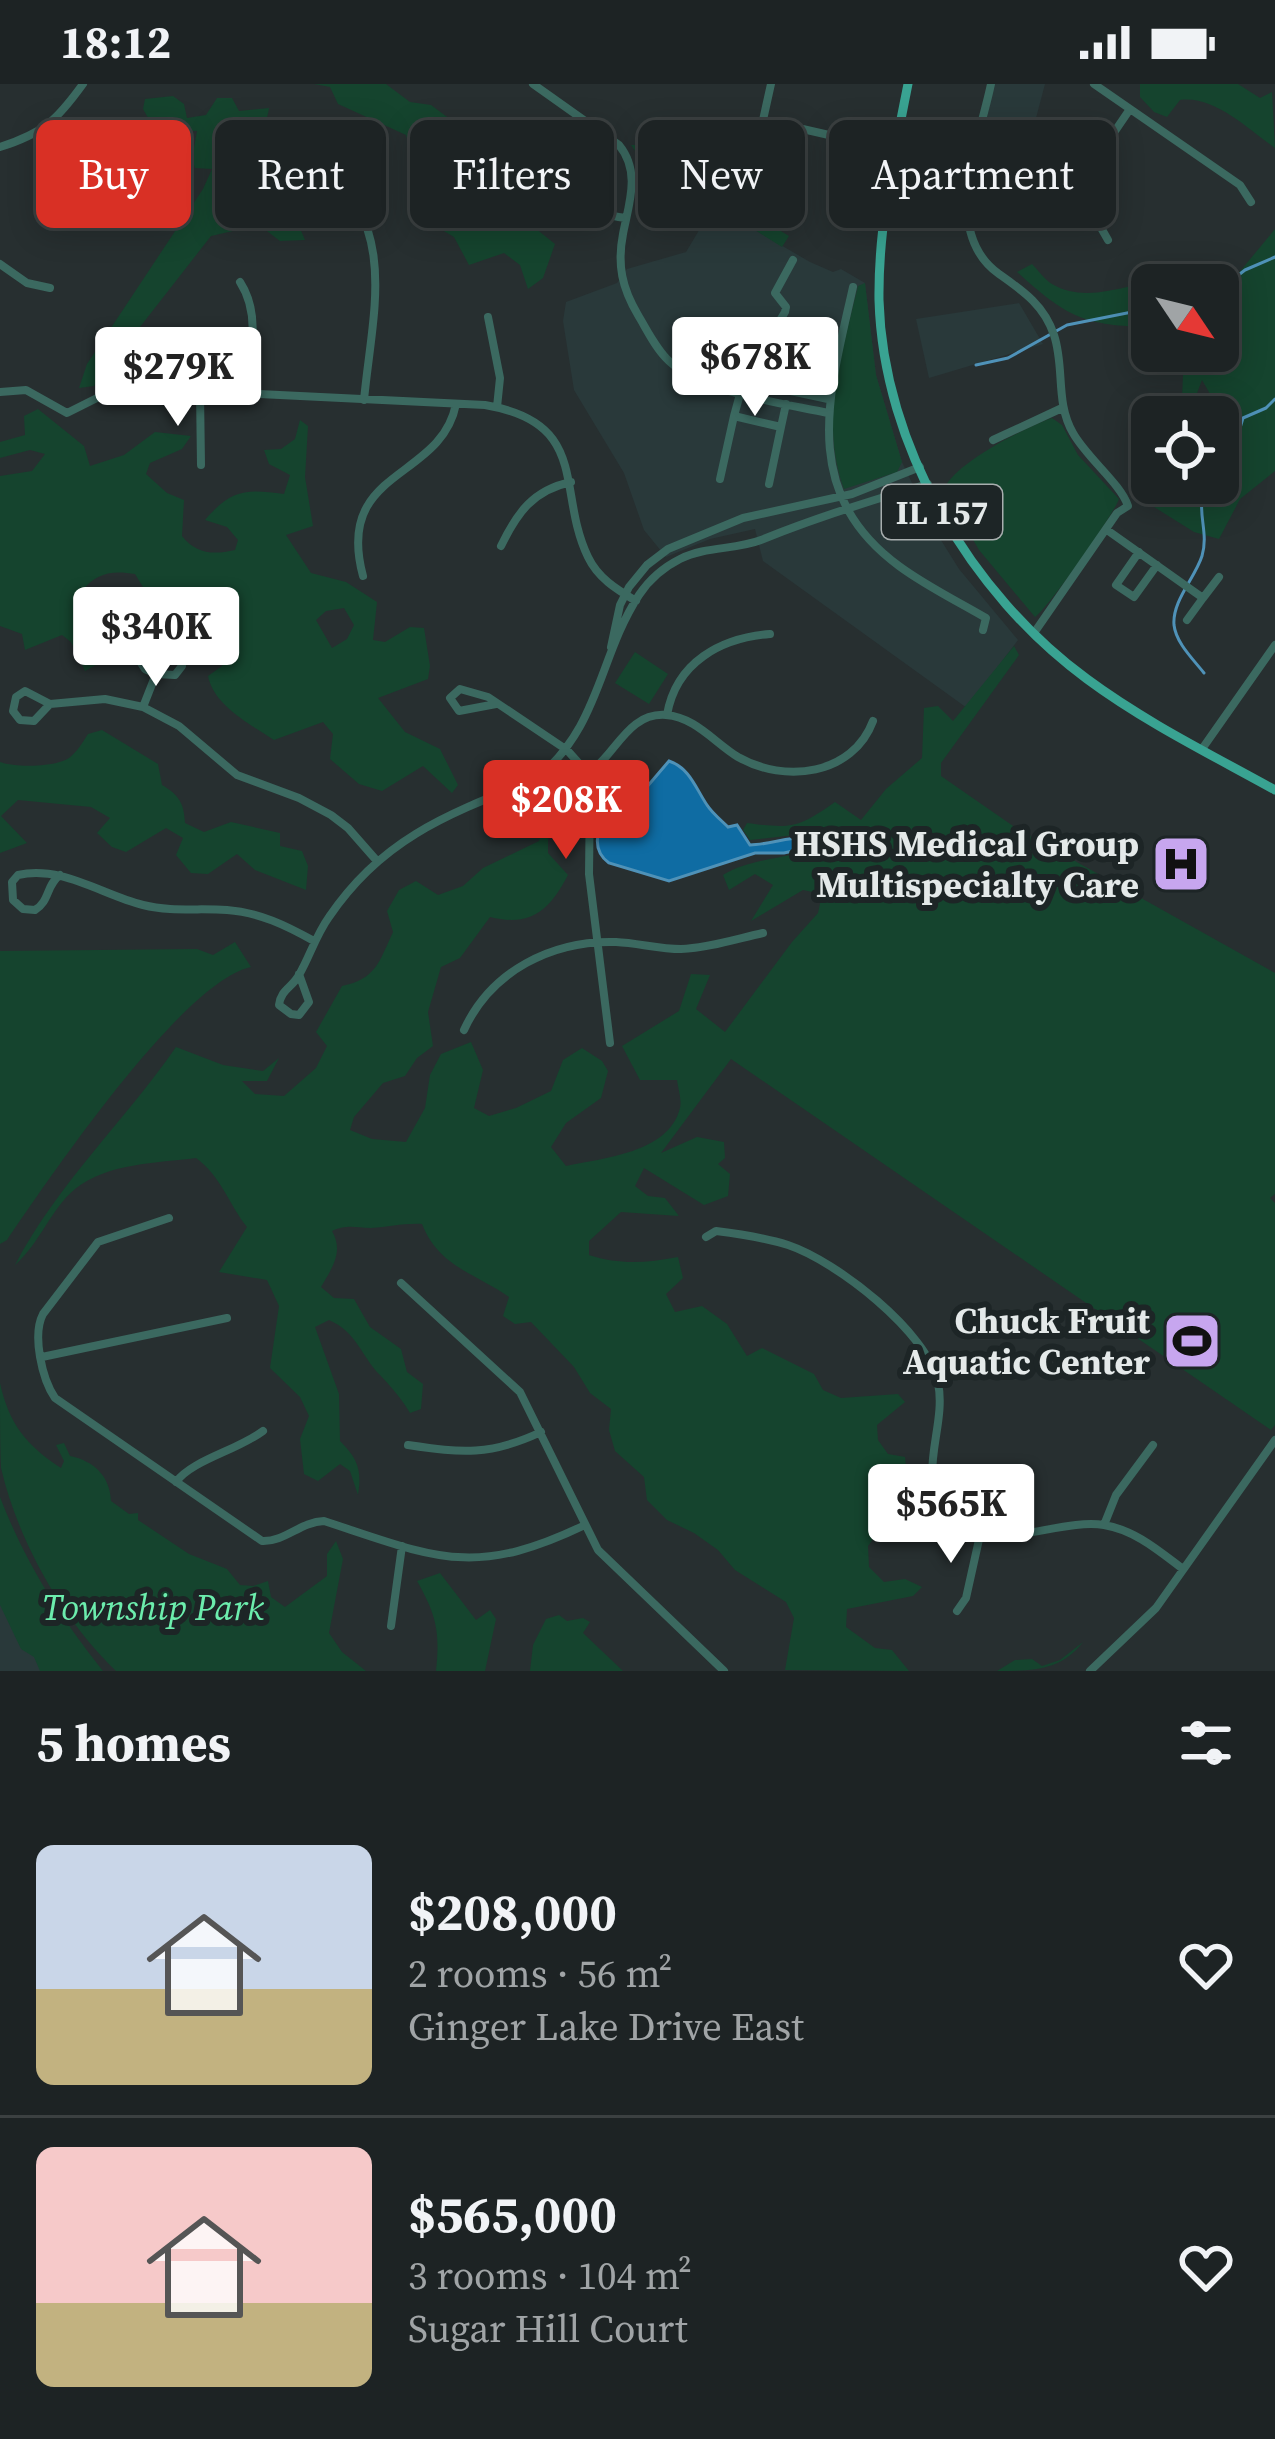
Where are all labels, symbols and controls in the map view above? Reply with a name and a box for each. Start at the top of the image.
text: 18:12 [60,11,171,73]
chip: Buy [36,120,191,228]
chip: Rent [215,120,386,228]
chip: Filters [410,120,614,228]
chip: New [638,120,805,228]
chip: Apartment [829,120,1116,228]
north arrow [1131,264,1239,372]
map controls [1131,264,1239,504]
pin: $678K [671,317,839,419]
pin: $279K [94,327,262,429]
text: $678K [699,329,811,382]
text: $279K [122,339,234,392]
button: locate [1131,396,1239,504]
road number: IL 157 [882,485,1002,539]
pin: $340K [72,587,240,689]
text: $340K [100,599,212,652]
pin: $208K [482,760,650,862]
text: $208K [510,772,622,825]
place label: HSHS Medical Group Multispecialty Care [794,819,1139,909]
hospital icon: HSHS Medical Group Multispecialty Care [1150,833,1212,895]
place label: Chuck Fruit Aquatic Center [903,1296,1151,1386]
sports icon: Chuck Fruit Aquatic Center [1161,1310,1223,1372]
pin: $565K [867,1464,1035,1566]
text: $565K [895,1476,1007,1529]
park label: Township Park [42,1583,265,1632]
text: 5 homes [36,1708,231,1778]
icon: filters [1173,1710,1239,1776]
text: $208,000 [408,1877,617,1947]
icon: home [132,1893,276,2037]
icon: heart [1173,1932,1239,1998]
text: 2 rooms · 56 m² [408,1947,672,2000]
text: Ginger Lake Drive East [408,2000,804,2053]
text: $565,000 [408,2179,617,2249]
icon: home [132,2195,276,2339]
icon: heart [1173,2234,1239,2300]
text: 3 rooms · 104 m² [408,2249,692,2302]
text: Sugar Hill Court [408,2302,688,2355]

